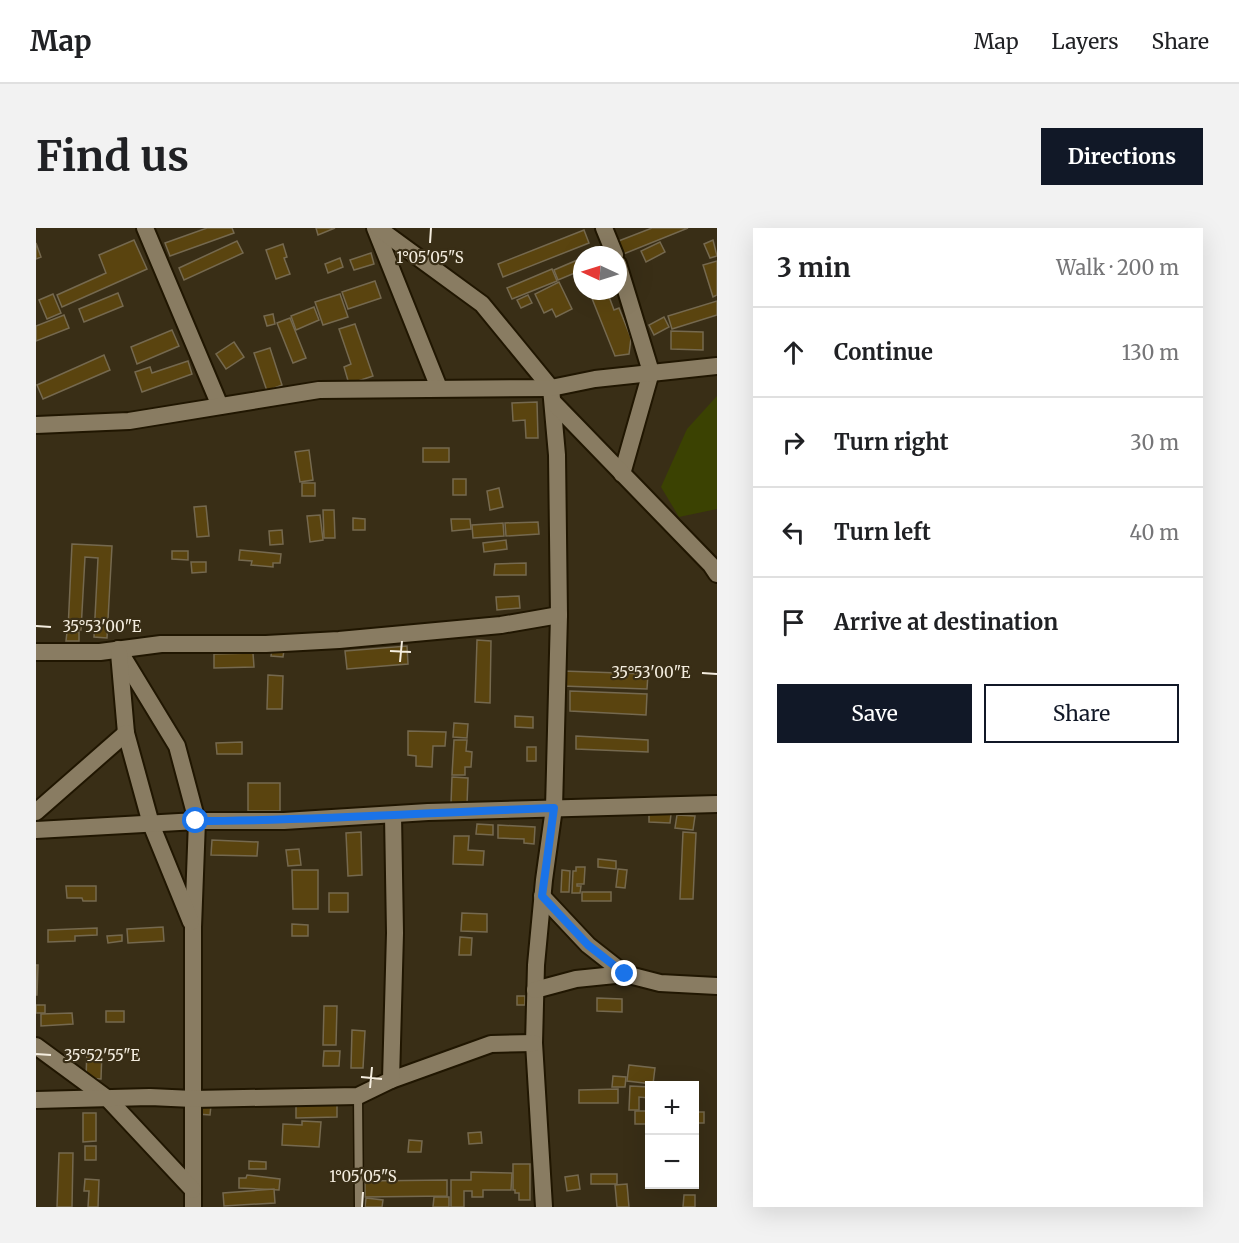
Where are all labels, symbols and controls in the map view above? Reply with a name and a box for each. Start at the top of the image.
text: Map [30,23,92,59]
text: Map [974,28,1019,55]
text: Layers [1052,28,1119,55]
text: Share [1152,28,1209,55]
button: Directions [1041,128,1203,185]
text: Find us [36,130,189,182]
north arrow [573,246,627,300]
text: 1°05'05"S [396,248,464,267]
text: 3 min [777,251,851,284]
text: Walk · 200 m [1056,255,1179,280]
icon: ahead [777,336,810,369]
text: Continue [834,338,933,366]
text: 130 m [1122,340,1179,365]
icon: right [777,426,810,459]
text: Turn right [834,428,948,456]
text: 30 m [1130,430,1179,455]
icon: left [777,516,810,549]
text: Turn left [834,518,931,546]
text: 40 m [1129,520,1179,545]
icon: arrive [777,606,810,639]
text: Arrive at destination [834,608,1058,636]
text: 35°53'00"E [63,617,142,636]
text: 35°53'00"E [612,663,691,682]
button: Save [777,684,972,743]
button: Share [984,684,1179,743]
route start [182,807,208,833]
route end [611,960,637,986]
text: 35°52'55"E [64,1046,141,1065]
map controls [645,1081,699,1189]
button: + [645,1081,699,1135]
button: − [645,1135,699,1189]
text: 1°05'05"S [329,1167,397,1186]

